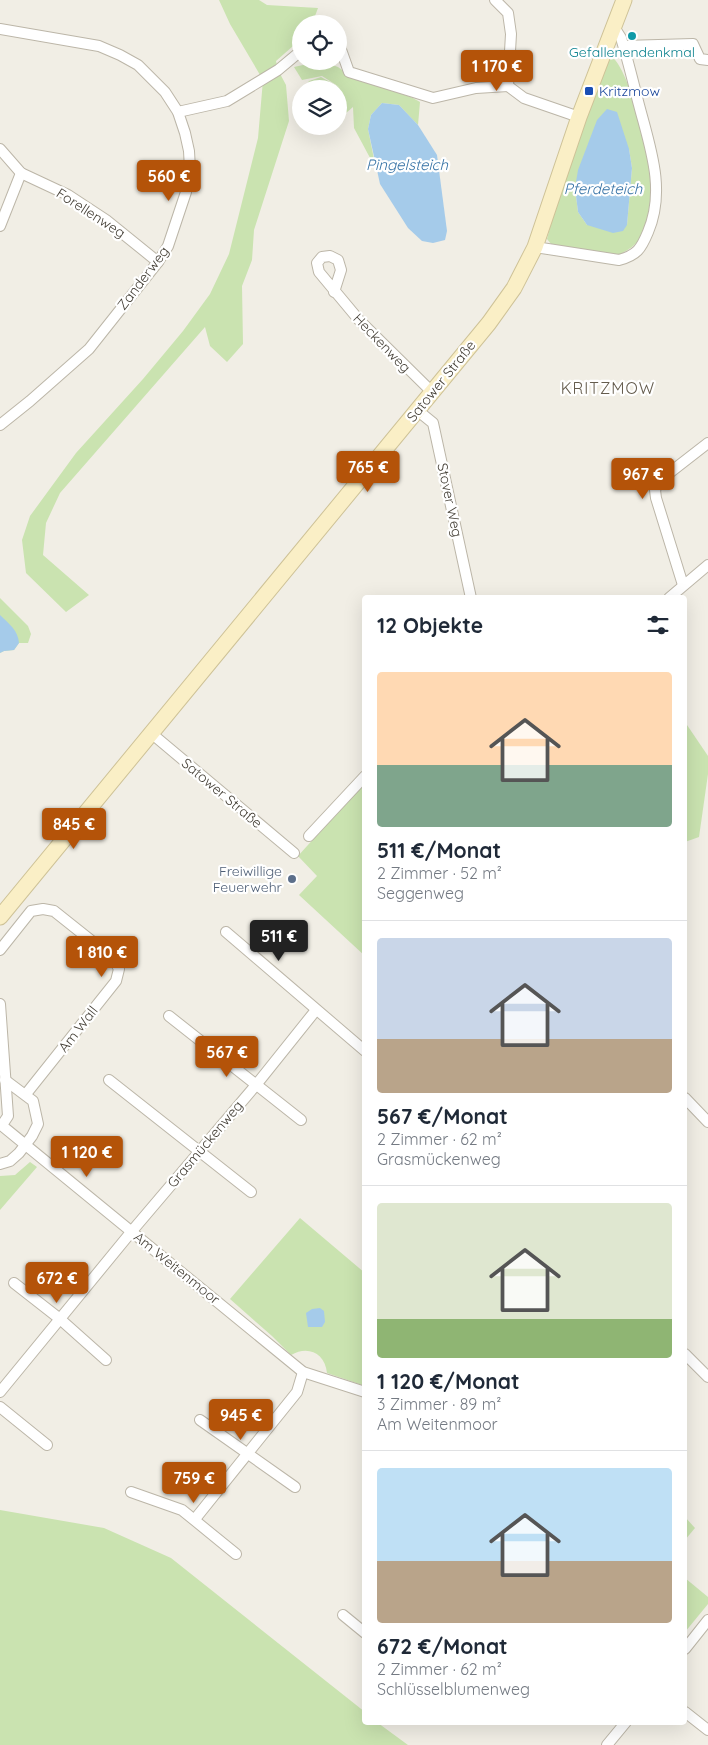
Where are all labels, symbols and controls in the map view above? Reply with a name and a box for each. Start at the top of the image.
map controls [292,15,347,135]
button: locate [292,15,347,70]
marker: Gefallenendenkmal [626,30,638,42]
place label: Gefallenendenkmal [569,43,695,61]
pin: 1 170 € [451,49,543,92]
text: 1 170 € [472,56,522,76]
button: layers [292,80,347,135]
place label: Kritzmow [599,82,660,100]
marker: Kritzmow [583,85,595,97]
water label: Pingelsteich [366,155,448,174]
pin: 560 € [134,160,204,202]
text: 560 € [148,166,190,186]
water label: Pferdeteich [564,179,643,198]
street label: Forellenweg [53,184,129,242]
street label: Zanderweg [113,243,173,313]
street label: Heckenweg [349,310,415,376]
street label: Satower Straße [403,336,479,425]
district label: KRITZMOW [561,378,655,398]
pin: 765 € [333,450,403,493]
text: 765 € [348,457,388,477]
pin: 967 € [608,458,678,500]
street label: Stover Weg [433,461,467,539]
text: 967 € [622,464,664,484]
icon: filters [644,611,672,639]
text: 12 Objekte [377,612,483,638]
icon: home [480,705,570,795]
street label: Satower Straße [178,754,266,832]
pin: 845 € [39,808,109,850]
text: 845 € [53,814,95,834]
text: 511 €/Monat [377,837,501,863]
place label: Freiwillige Feuerwehr [213,862,283,896]
text: 2 Zimmer · 52 m² [377,863,502,883]
marker: Freiwillige Feuerwehr [286,873,298,885]
text: Seggenweg [377,883,464,903]
pin: 511 € [244,920,314,962]
text: 511 € [261,926,297,946]
pin: 1 810 € [56,936,148,978]
text: 1 810 € [77,942,127,962]
icon: home [480,970,570,1060]
street label: Am Wall [54,1002,102,1056]
pin: 567 € [192,1036,262,1078]
text: 567 € [206,1042,248,1062]
street label: Grasmückenweg [163,1097,247,1191]
text: 567 €/Monat [377,1103,508,1129]
text: 2 Zimmer · 62 m² [377,1129,502,1149]
pin: 1 120 € [41,1136,133,1178]
text: 1 120 € [62,1142,112,1162]
text: Grasmückenweg [377,1149,501,1169]
street label: Am Weitenmoor [130,1228,224,1309]
icon: home [480,1235,570,1325]
pin: 672 € [22,1262,92,1304]
text: 672 € [36,1268,78,1288]
text: 1 120 €/Monat [377,1368,520,1394]
text: 3 Zimmer · 89 m² [377,1394,501,1414]
pin: 945 € [206,1398,276,1441]
text: 945 € [220,1405,262,1425]
text: Am Weitenmoor [377,1414,498,1434]
pin: 759 € [159,1462,229,1504]
text: 759 € [173,1468,215,1488]
icon: home [480,1500,570,1590]
text: 672 €/Monat [377,1633,508,1659]
text: 2 Zimmer · 62 m² [377,1659,502,1679]
text: Schlüsselblumenweg [377,1679,530,1699]

